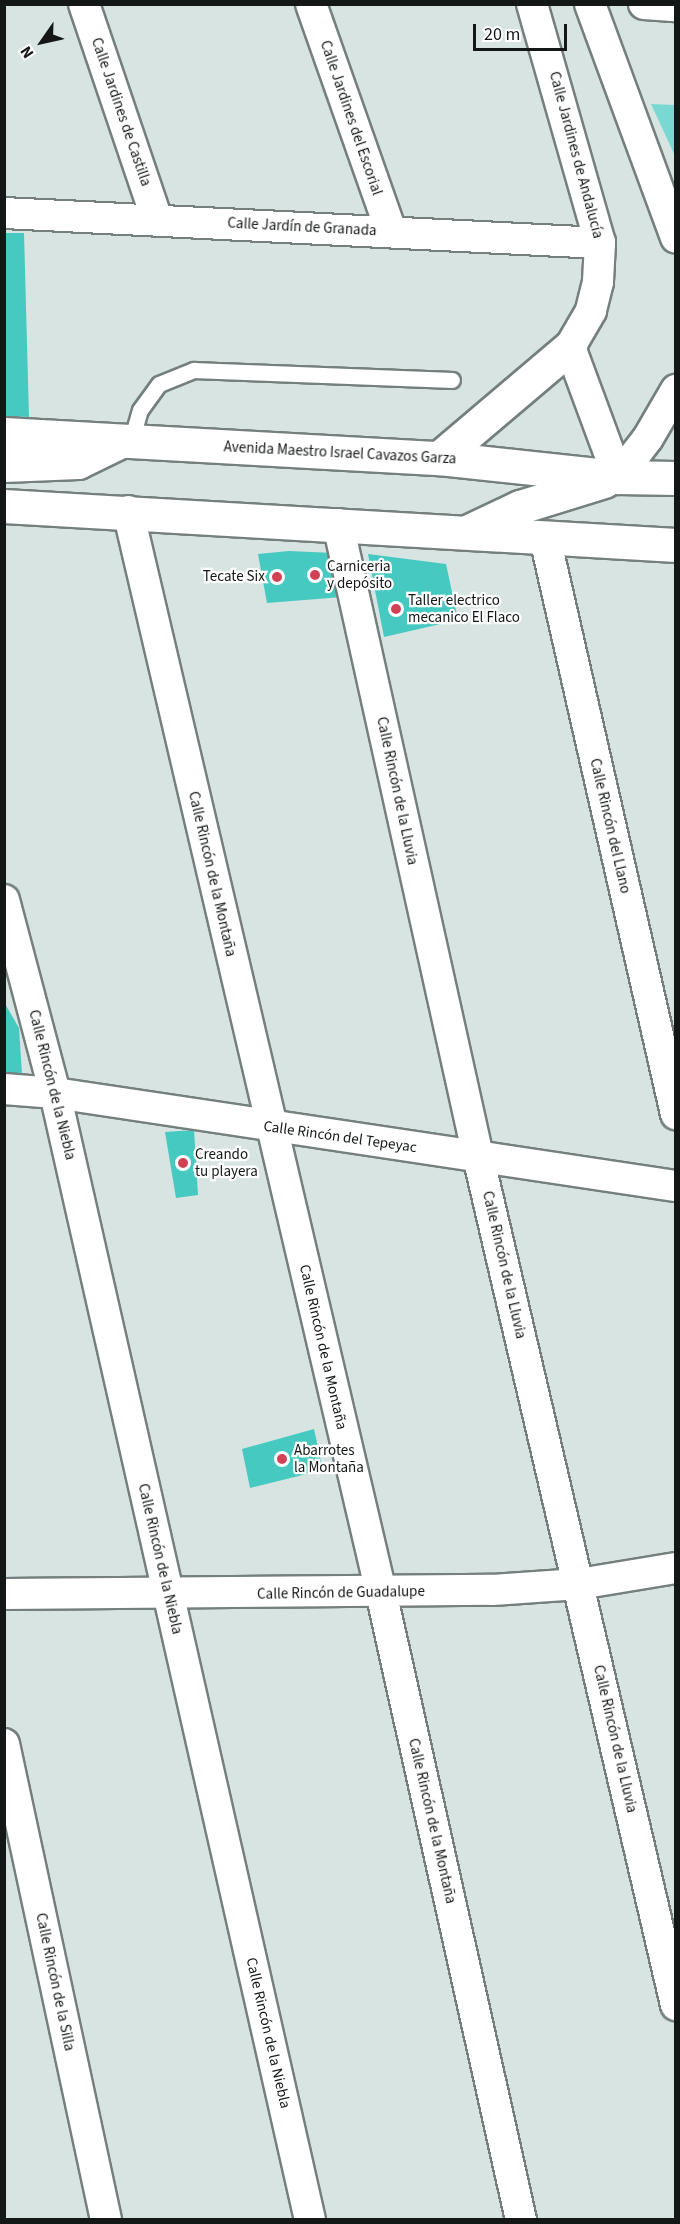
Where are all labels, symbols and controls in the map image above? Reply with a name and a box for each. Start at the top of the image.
north arrow [12,12,72,72]
scale bar [476,12,570,50]
text: 20 m [484,22,520,47]
street label: Calle Jardines de Castilla [87,35,155,189]
street label: Calle Jardines del Escorial [316,38,386,198]
text: N [15,42,39,63]
street label: Calle Jardines de Andalucía [545,70,607,240]
street label: Calle Jardín de Granada [227,214,377,240]
street label: Avenida Maestro Israel Cavazos Garza [223,438,457,468]
place label: Carniceria y depósito [327,557,392,592]
place label: Tecate Six [203,568,265,586]
marker: Carniceria y depósito [308,568,322,582]
marker: Tecate Six [270,570,284,584]
place label: Taller electrico mecanico El Flaco [408,591,520,626]
marker: Taller electrico mecanico El Flaco [389,602,403,616]
street label: Calle Rincón de la Lluvia [372,715,422,867]
street label: Calle Rincón del Llano [586,757,634,895]
street label: Calle Rincón de la Montaña [184,790,240,958]
street label: Calle Rincón de la Niebla [25,1008,79,1162]
street label: Calle Rincón del Tepeyac [262,1117,418,1157]
place label: Creando tu playera [195,1145,258,1180]
marker: Creando tu playera [176,1156,190,1170]
street label: Calle Rincón de la Lluvia [478,1189,530,1341]
street label: Calle Rincón de la Montaña [295,1263,351,1431]
place label: Abarrotes la Montaña [294,1441,364,1476]
marker: Abarrotes la Montaña [275,1452,289,1466]
street label: Calle Rincón de la Niebla [134,1482,186,1636]
street label: Calle Rincón de Guadalupe [257,1583,425,1603]
street label: Calle Rincón de la Lluvia [589,1663,641,1815]
street label: Calle Rincón de la Montaña [404,1737,460,1905]
street label: Calle Rincón de la Silla [32,1911,78,2053]
street label: Calle Rincón de la Niebla [242,1956,294,2110]

